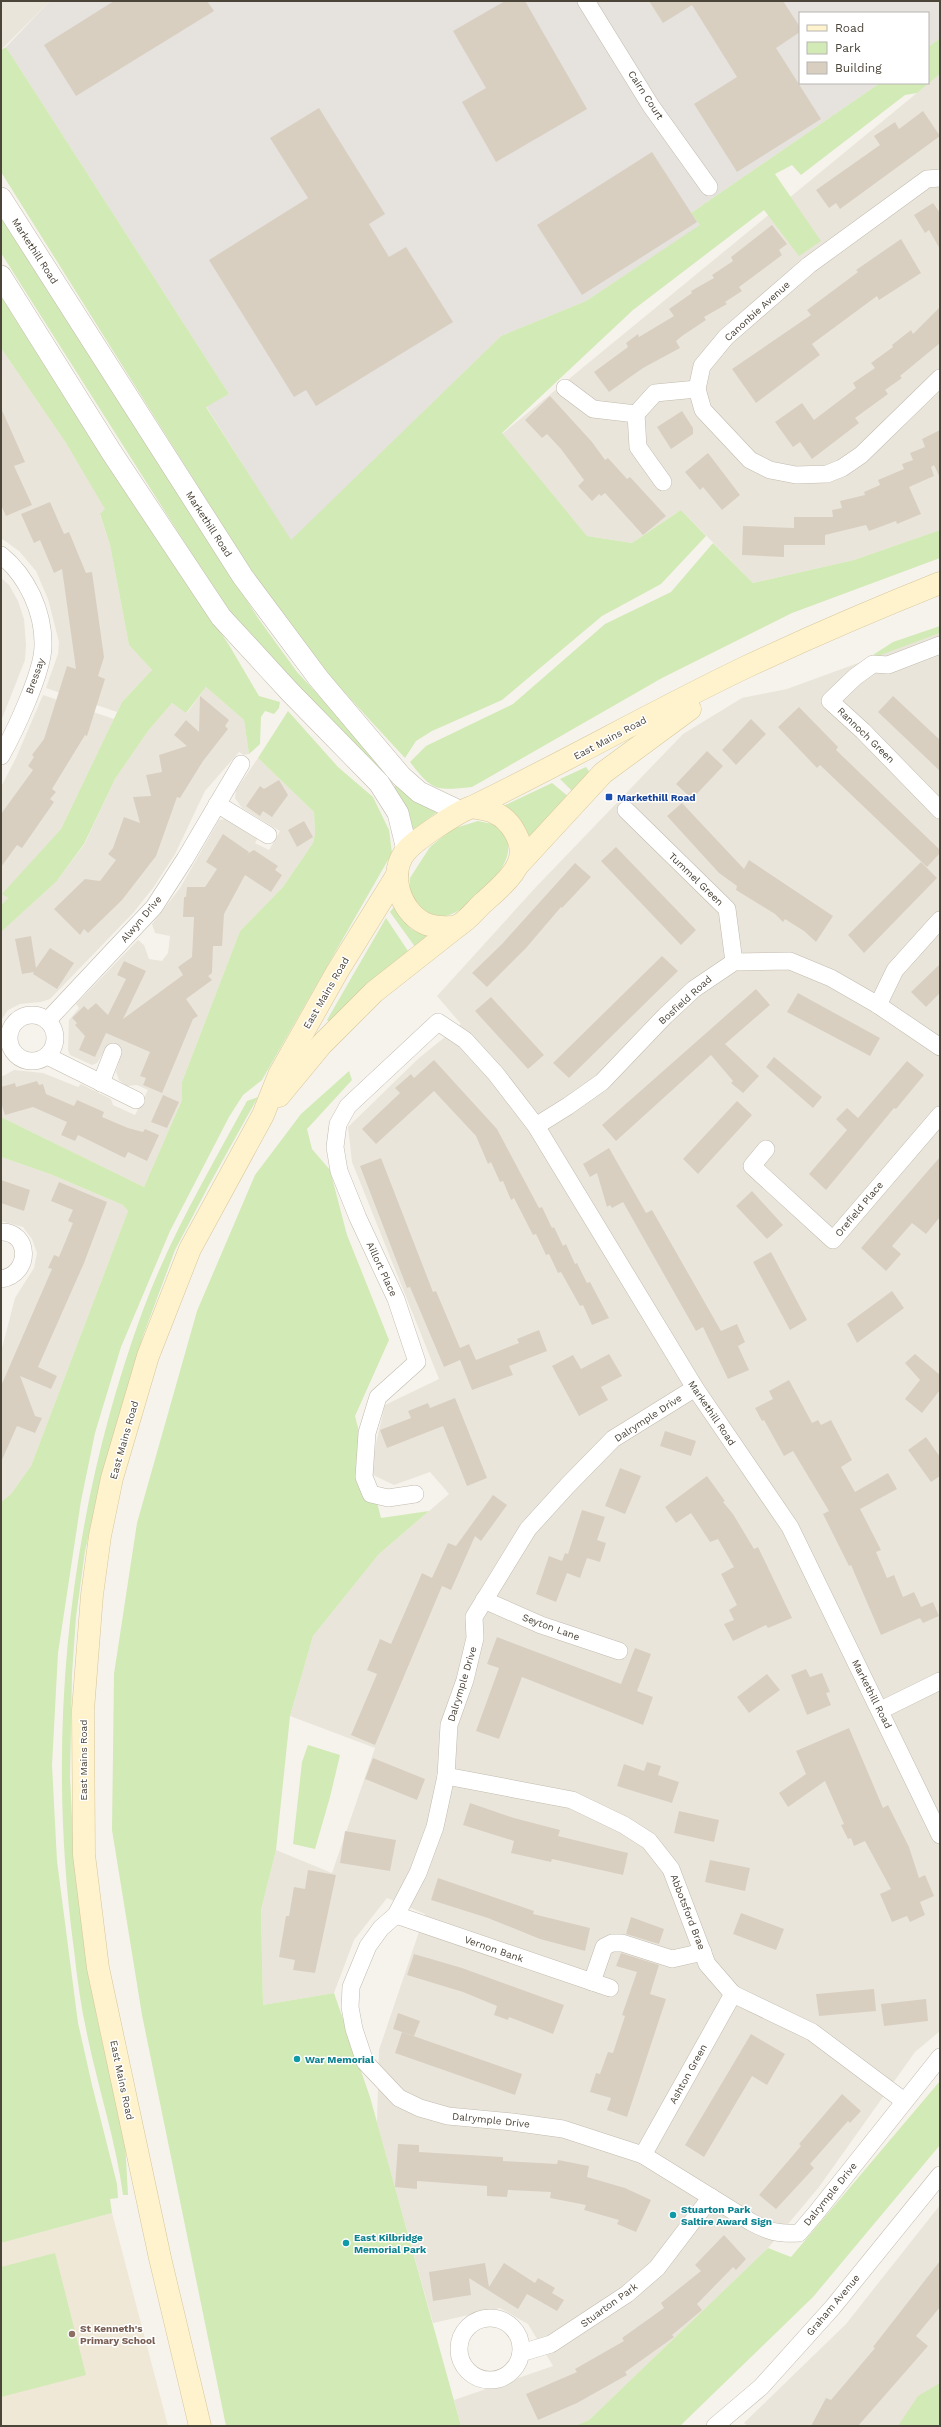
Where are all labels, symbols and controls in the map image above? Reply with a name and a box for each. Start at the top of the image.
legend [799,12,929,84]
text: Road [835,21,864,35]
text: Park [835,41,861,55]
text: Building [835,61,882,75]
street label: Cairn Court [626,69,666,122]
street label: Markethill Road [10,216,60,286]
street label: Canonbie Avenue [722,279,792,343]
street label: Markethill Road [184,489,234,559]
street label: Bressay [23,656,47,695]
street label: Rannoch Green [835,705,897,765]
street label: East Mains Road [572,714,648,762]
marker: Markethill Road [604,792,614,802]
place label: Markethill Road [617,792,696,803]
street label: Tummel Green [666,850,726,908]
street label: Alwyn Drive [118,893,164,945]
street label: East Mains Road [301,955,351,1031]
street label: Bosfield Road [656,973,714,1027]
street label: Orefield Place [833,1179,885,1239]
street label: Aillort Place [365,1240,400,1298]
street label: Markethill Road [686,1378,738,1448]
street label: Dalrymple Drive [612,1392,684,1444]
street label: East Mains Road [108,1400,140,1480]
street label: Seyton Lane [521,1611,582,1643]
street label: Dalrymple Drive [445,1645,479,1723]
street label: Markethill Road [850,1658,894,1730]
street label: East Mains Road [78,1720,89,1801]
street label: Abbotsford Brae [669,1873,708,1951]
street label: Vernon Bank [463,1934,525,1964]
street label: East Mains Road [108,2039,136,2121]
street label: Ashton Green [667,2042,709,2106]
marker: War Memorial [292,2054,302,2064]
place label: War Memorial [305,2054,375,2065]
street label: Dalrymple Drive [452,2110,531,2130]
street label: Dalrymple Drive [801,2160,859,2228]
place label: Stuarton Park Saltire Award Sign [681,2204,772,2227]
marker: Stuarton Park Saltire Award Sign [668,2210,678,2220]
place label: East Kilbridge Memorial Park [354,2232,427,2255]
marker: East Kilbridge Memorial Park [341,2238,351,2248]
street label: Graham Avenue [804,2272,862,2338]
street label: Stuarton Park [578,2281,640,2329]
place label: St Kenneth's Primary School [80,2323,156,2346]
marker: St Kenneth's Primary School [67,2329,77,2339]

